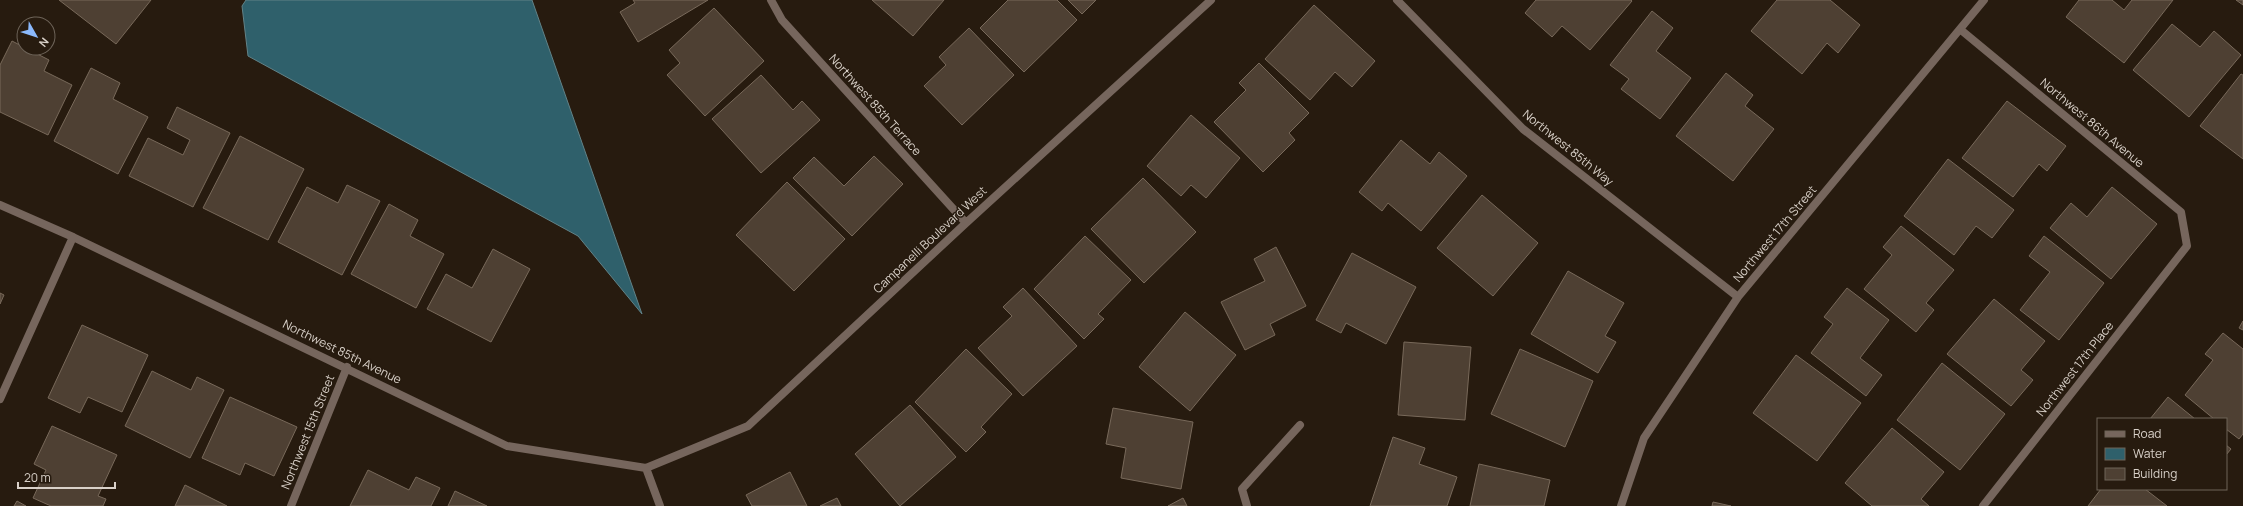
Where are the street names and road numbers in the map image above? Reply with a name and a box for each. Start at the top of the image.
street label: Northwest 85th Terrace [825,50,926,159]
street label: Northwest 86th Avenue [2037,74,2148,171]
street label: Northwest 85th Way [1519,106,1618,190]
street label: Campanelli Boulevard West [869,182,990,297]
street label: Northwest 17th Street [1729,182,1820,286]
street label: Northwest 85th Avenue [280,315,405,388]
street label: Northwest 17th Place [2032,318,2117,420]
street label: Northwest 15th Street [277,372,338,492]

